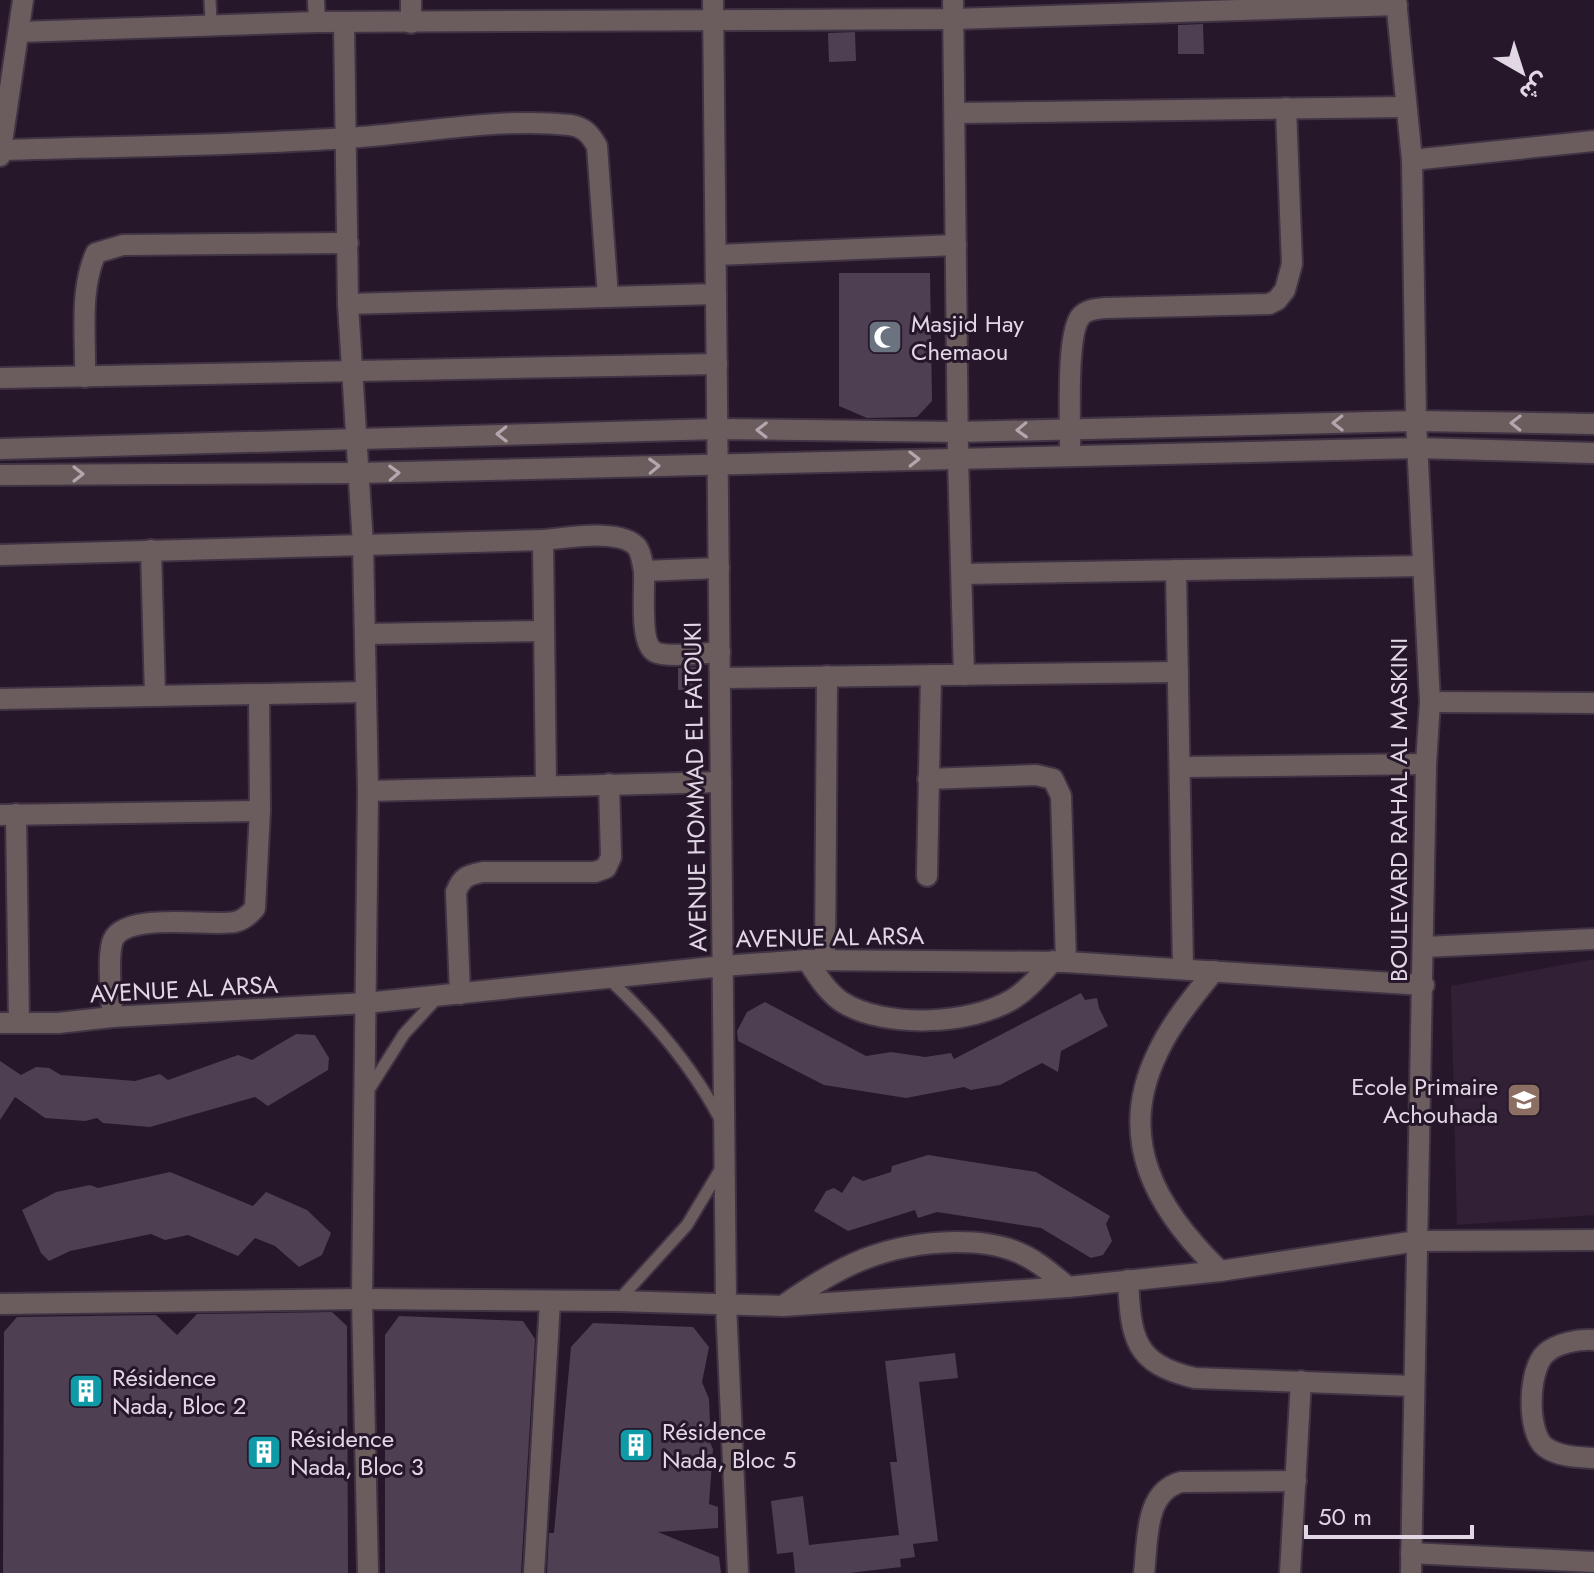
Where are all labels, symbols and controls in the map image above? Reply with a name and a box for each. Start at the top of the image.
north arrow [1482,32,1562,112]
text: ش [1513,66,1556,109]
place label: Masjid Hay Chemaou [911,306,1024,369]
mosque icon: Masjid Hay Chemaou [866,318,904,356]
one-way arrow [1331,414,1344,431]
one-way arrow [1509,414,1522,432]
one-way arrow [755,421,768,438]
one-way arrow [1015,421,1028,438]
one-way arrow [495,426,508,443]
one-way arrow [908,451,921,468]
one-way arrow [648,457,661,474]
one-way arrow [388,464,401,481]
one-way arrow [72,465,85,483]
street label: AVENUE HOMMAD EL FATOUKI [675,622,715,952]
street label: BOULEVARD RAHAL AL MASKINI [1381,638,1416,982]
street label: AVENUE AL ARSA [735,918,925,956]
street label: AVENUE AL ARSA [89,967,279,1011]
place label: Ecole Primaire Achouhada [1351,1069,1498,1132]
school or university icon: Ecole Primaire Achouhada [1505,1081,1543,1119]
place label: Résidence Nada, Bloc 2 [112,1360,246,1423]
building icon: Résidence Nada, Bloc 2 [67,1372,105,1410]
place label: Résidence Nada, Bloc 5 [662,1414,796,1477]
place label: Résidence Nada, Bloc 3 [290,1421,424,1484]
building icon: Résidence Nada, Bloc 5 [617,1426,655,1464]
building icon: Résidence Nada, Bloc 3 [245,1433,283,1471]
scale bar [1306,1489,1472,1539]
text: 50 m [1318,1499,1372,1534]

